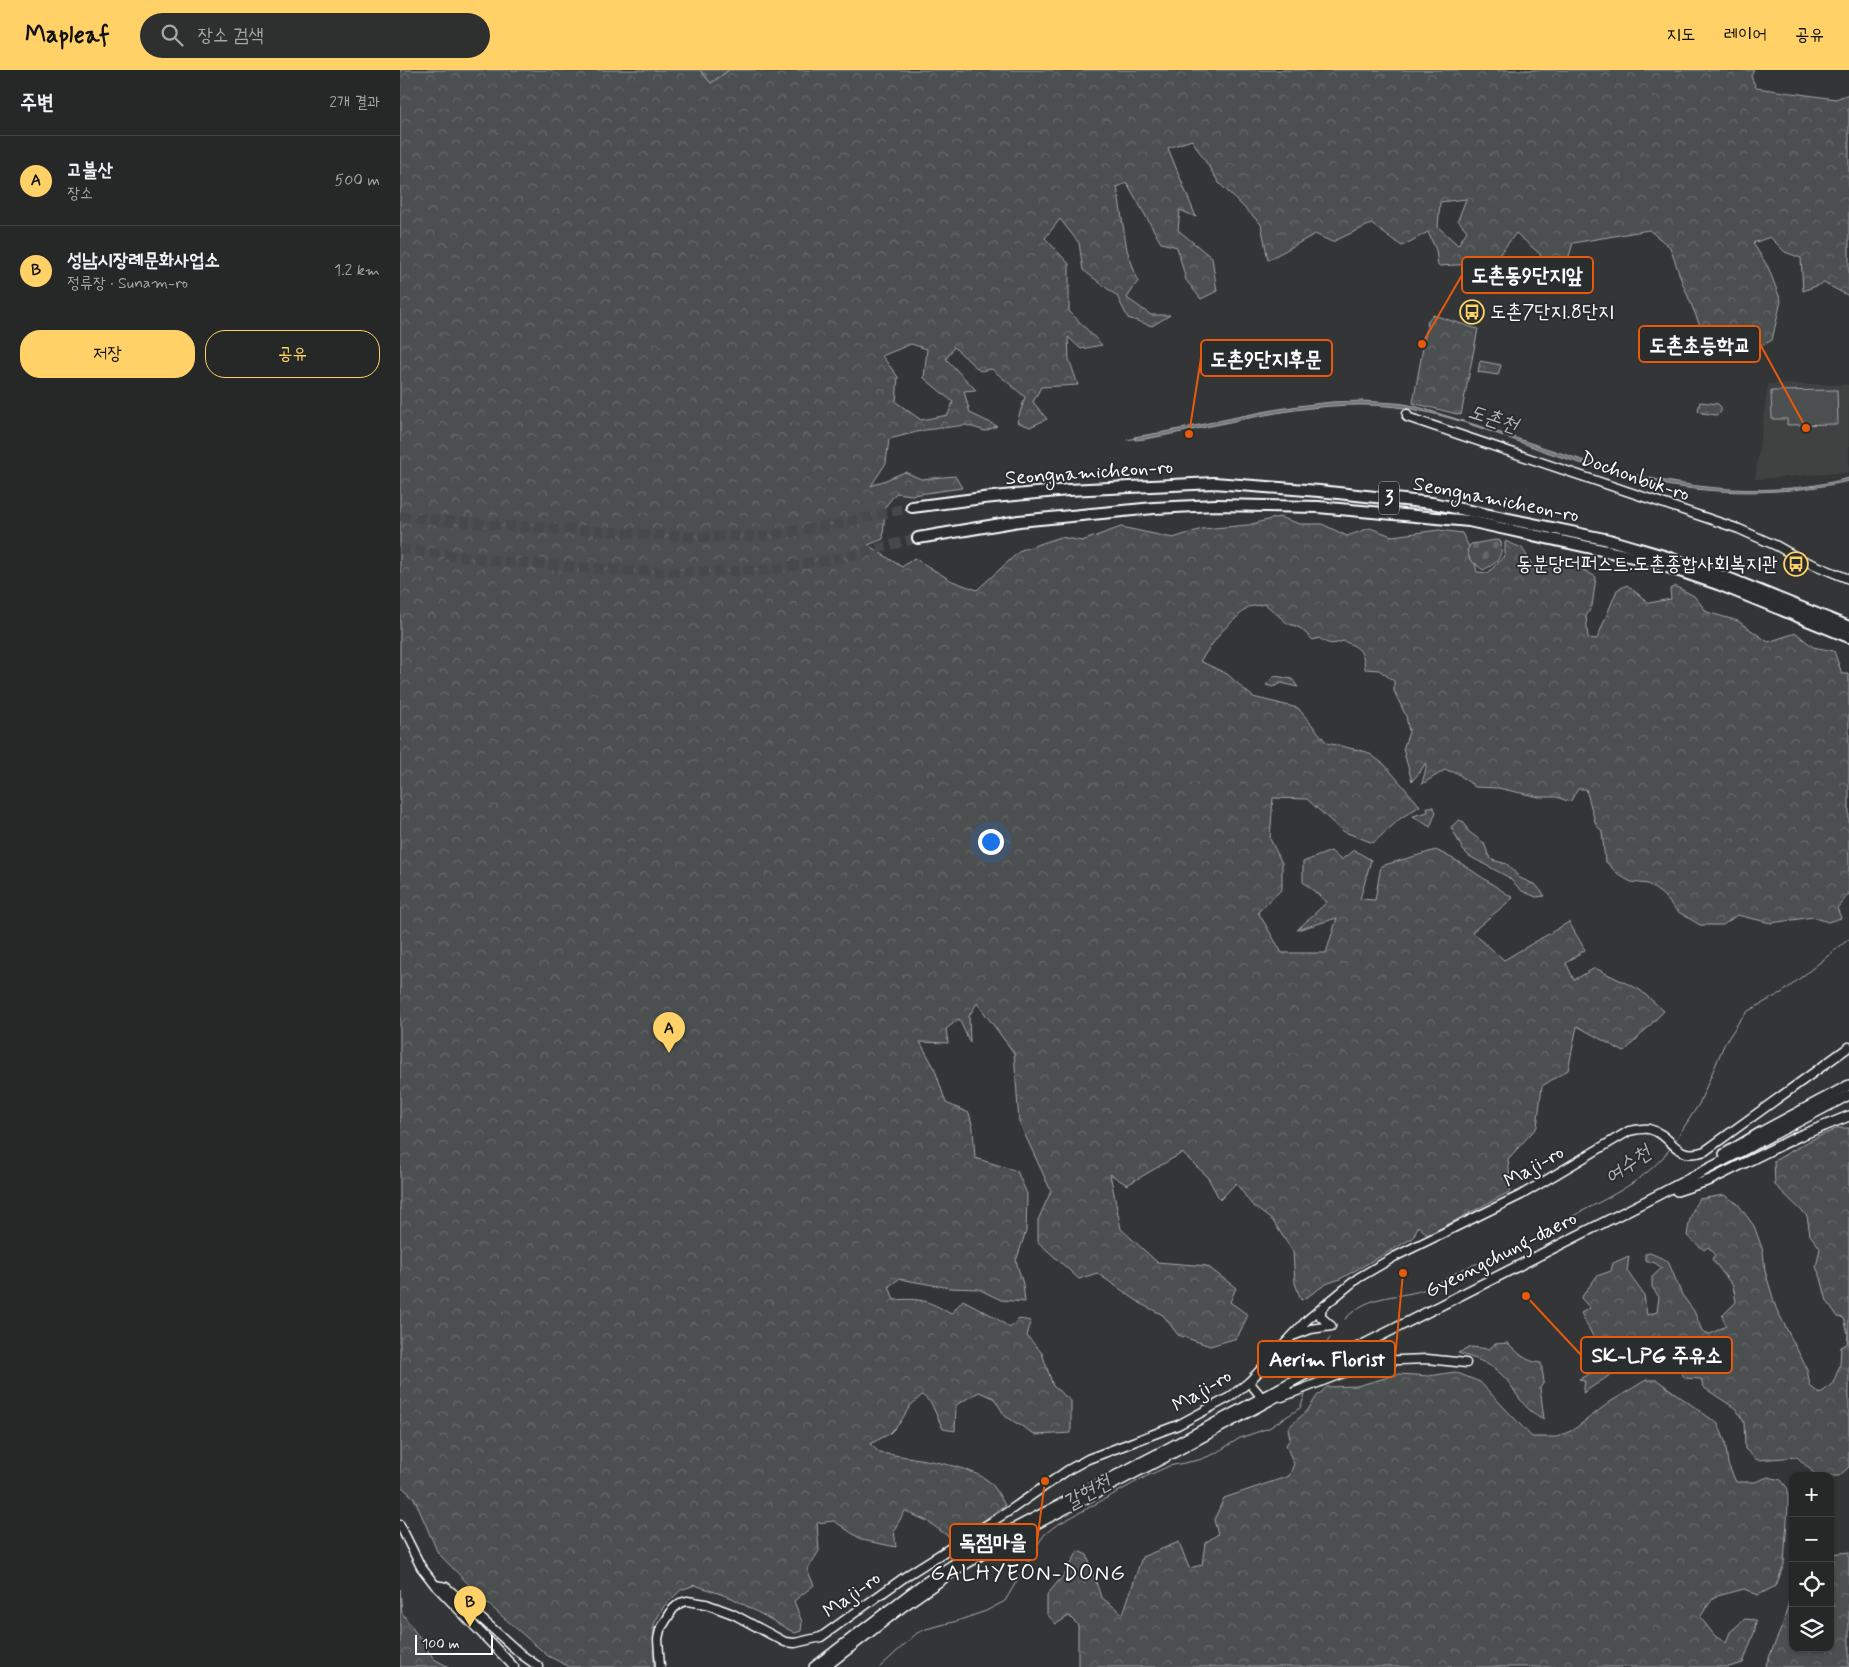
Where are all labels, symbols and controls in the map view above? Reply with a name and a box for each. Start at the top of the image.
search box [140,13,490,58]
text: Mapleaf [25,20,110,51]
icon: search [158,21,186,49]
text: 장소 검색 [198,23,264,48]
text: 지도 [1667,23,1696,47]
text: 레이어 [1724,23,1767,47]
text: 공유 [1795,23,1824,47]
text: 주변 [20,89,54,117]
text: 2개 결과 [329,92,380,113]
text: 고불산 [67,158,113,183]
text: A [31,170,41,191]
text: 500 m [335,170,380,191]
text: 장소 [67,183,93,204]
text: 성남시장례문화사업소 [67,248,220,273]
callout: 도촌동9단지앞 [1462,257,1593,293]
text: B [31,260,41,281]
text: 1.2 km [334,260,380,281]
text: 도촌동9단지앞 [1471,262,1583,290]
text: 정류장 · Sunam-ro [67,273,188,294]
bus stop icon: 도촌7단지.8단지 [1459,299,1485,325]
place label: 도촌7단지.8단지 [1490,299,1614,326]
callout: 도촌초등학교 [1639,326,1760,362]
button: 저장 [20,330,195,378]
button: 공유 [205,330,380,378]
text: 도촌초등학교 [1649,332,1751,360]
callout: 도촌9단지후문 [1201,340,1332,376]
text: 도촌9단지후문 [1210,346,1322,374]
water label: 도촌천 [1465,398,1523,441]
street label: Dochonbuk-ro [1577,446,1693,508]
street label: Seongnamicheon-ro [1004,454,1174,493]
street label: Seongnamicheon-ro [1411,471,1581,530]
road number: 3 [1379,482,1399,514]
place label: 동분당더퍼스트.도촌종합사회복지관 [1516,551,1778,578]
bus stop icon: 동분당더퍼스트.도촌종합사회복지관 [1783,551,1809,577]
your location [978,829,1004,855]
pin: A [653,1012,685,1053]
water label: 여수천 [1599,1138,1659,1191]
street label: Maji-ro [1499,1139,1569,1195]
street label: Gyeongchung-daero [1420,1205,1582,1307]
callout: SK-LPG 주유소 [1581,1337,1732,1373]
callout: Aerim Florist [1258,1341,1395,1377]
text: SK-LPG 주유소 [1591,1342,1723,1370]
text: Aerim Florist [1269,1346,1385,1374]
street label: Maji-ro [1167,1363,1237,1419]
water label: 갈현천 [1058,1467,1118,1518]
map controls [1789,1472,1834,1652]
button: + [1789,1472,1834,1517]
button: − [1789,1517,1834,1562]
callout: 독점마을 [950,1524,1037,1560]
text: 독점마을 [959,1529,1027,1557]
district label: GALHYEON-DONG [930,1560,1126,1588]
button: locate [1789,1562,1834,1607]
street label: Maji-ro [818,1565,886,1625]
pin: B [454,1586,486,1627]
button: layers [1789,1607,1834,1652]
scale bar [415,1632,492,1655]
text: 100 m [422,1635,460,1653]

